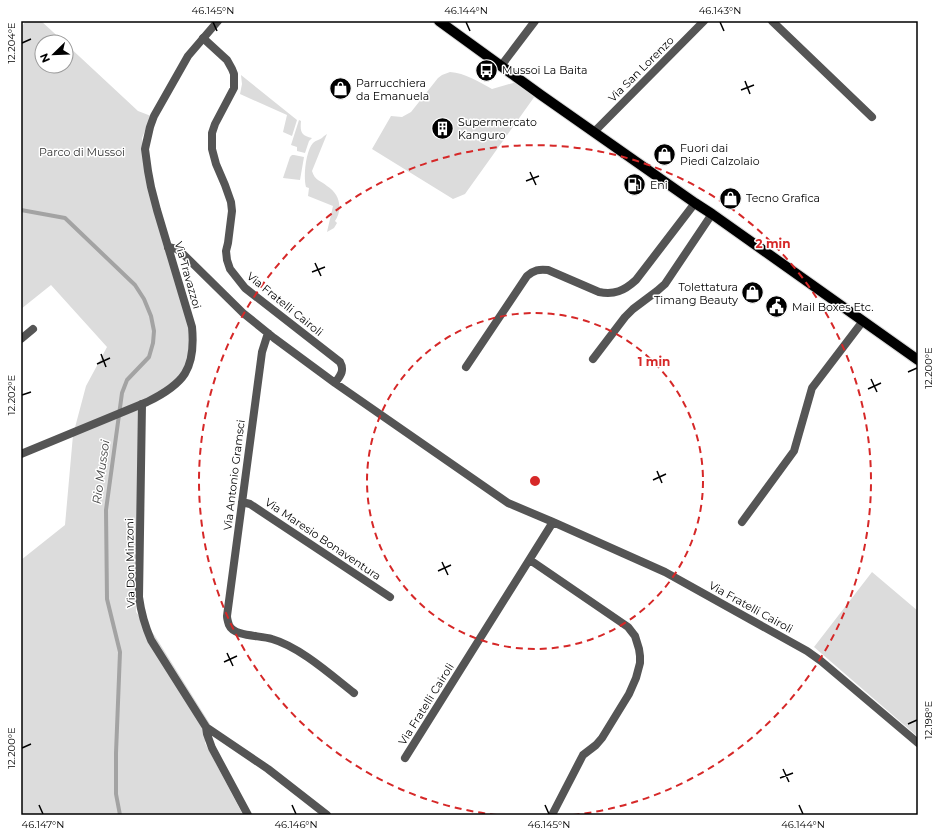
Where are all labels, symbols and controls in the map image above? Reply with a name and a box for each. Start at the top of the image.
text: 46.145°N [192,4,234,17]
text: 46.144°N [444,4,488,17]
text: 46.143°N [699,4,741,17]
text: 12.204°E [5,22,18,64]
street label: Via San Lorenzo [605,33,677,105]
north arrow [34,34,74,74]
text: N [37,51,53,65]
bus stop icon: Mussoi La Baita [474,57,500,83]
place label: Mussoi La Baita [502,63,588,77]
shop icon: Parrucchiera da Emanuela [327,76,353,102]
place label: Parrucchiera da Emanuela [356,76,429,103]
building icon: Supermercato Kanguro [430,115,456,141]
place label: Supermercato Kanguro [458,115,537,142]
shop icon: Fuori dai Piedi Calzolaio [651,141,677,167]
place label: Fuori dai Piedi Calzolaio [680,141,760,168]
park label: Parco di Mussoi [39,145,125,159]
fuel station icon: Eni [621,172,647,198]
place label: Eni [650,178,668,192]
shop icon: Tecno Grafica [717,185,743,211]
place label: Tecno Grafica [746,191,820,205]
text: 2 min [756,236,790,251]
street label: Via Travazzoi [172,240,204,310]
street label: Via Fratelli Cairoli [244,269,326,339]
place label: Tolettatura Timang Beauty [654,280,738,307]
shop icon: Tolettatura Timang Beauty [740,280,766,306]
public building icon: Mail Boxes Etc. [763,294,789,320]
place label: Mail Boxes Etc. [792,300,874,314]
text: 12.200°E [922,347,935,389]
text: 1 min [638,354,670,369]
text: 12.202°E [5,374,18,415]
street label: Via Antonio Gramsci [220,419,248,531]
water label: Rio Mussoi [89,438,113,505]
centre of rings [528,474,542,488]
street label: Via Maresio Bonaventura [262,495,384,583]
street label: Via Don Minzoni [122,518,138,608]
street label: Via Fratelli Cairoli [706,578,796,636]
street label: Via Fratelli Cairoli [395,660,457,748]
text: 12.198°E [922,701,935,739]
text: 12.200°E [5,727,18,769]
text: 46.147°N [22,818,64,831]
text: 46.146°N [274,818,318,831]
text: 46.145°N [528,818,570,831]
text: 46.144°N [781,818,825,831]

